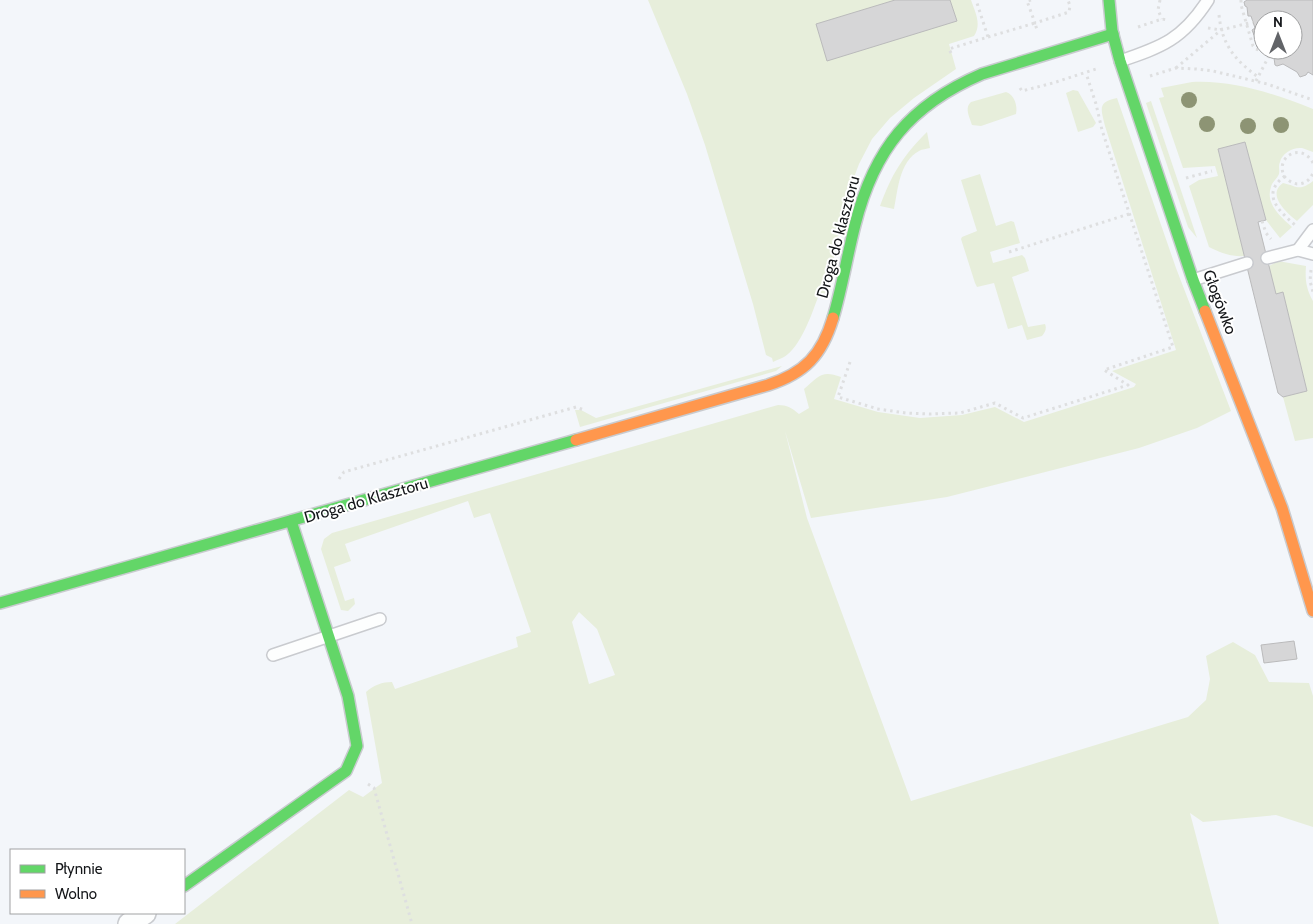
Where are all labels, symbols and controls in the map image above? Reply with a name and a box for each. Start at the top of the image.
north arrow [1253,10,1303,60]
text: N [1273,13,1283,31]
street label: Droga do klasztoru [813,174,863,300]
street label: Głogówko [1199,267,1241,337]
street label: Droga do Klasztoru [302,473,430,527]
legend [10,849,185,914]
text: Płynnie [55,860,103,878]
text: Wolno [55,885,97,903]

